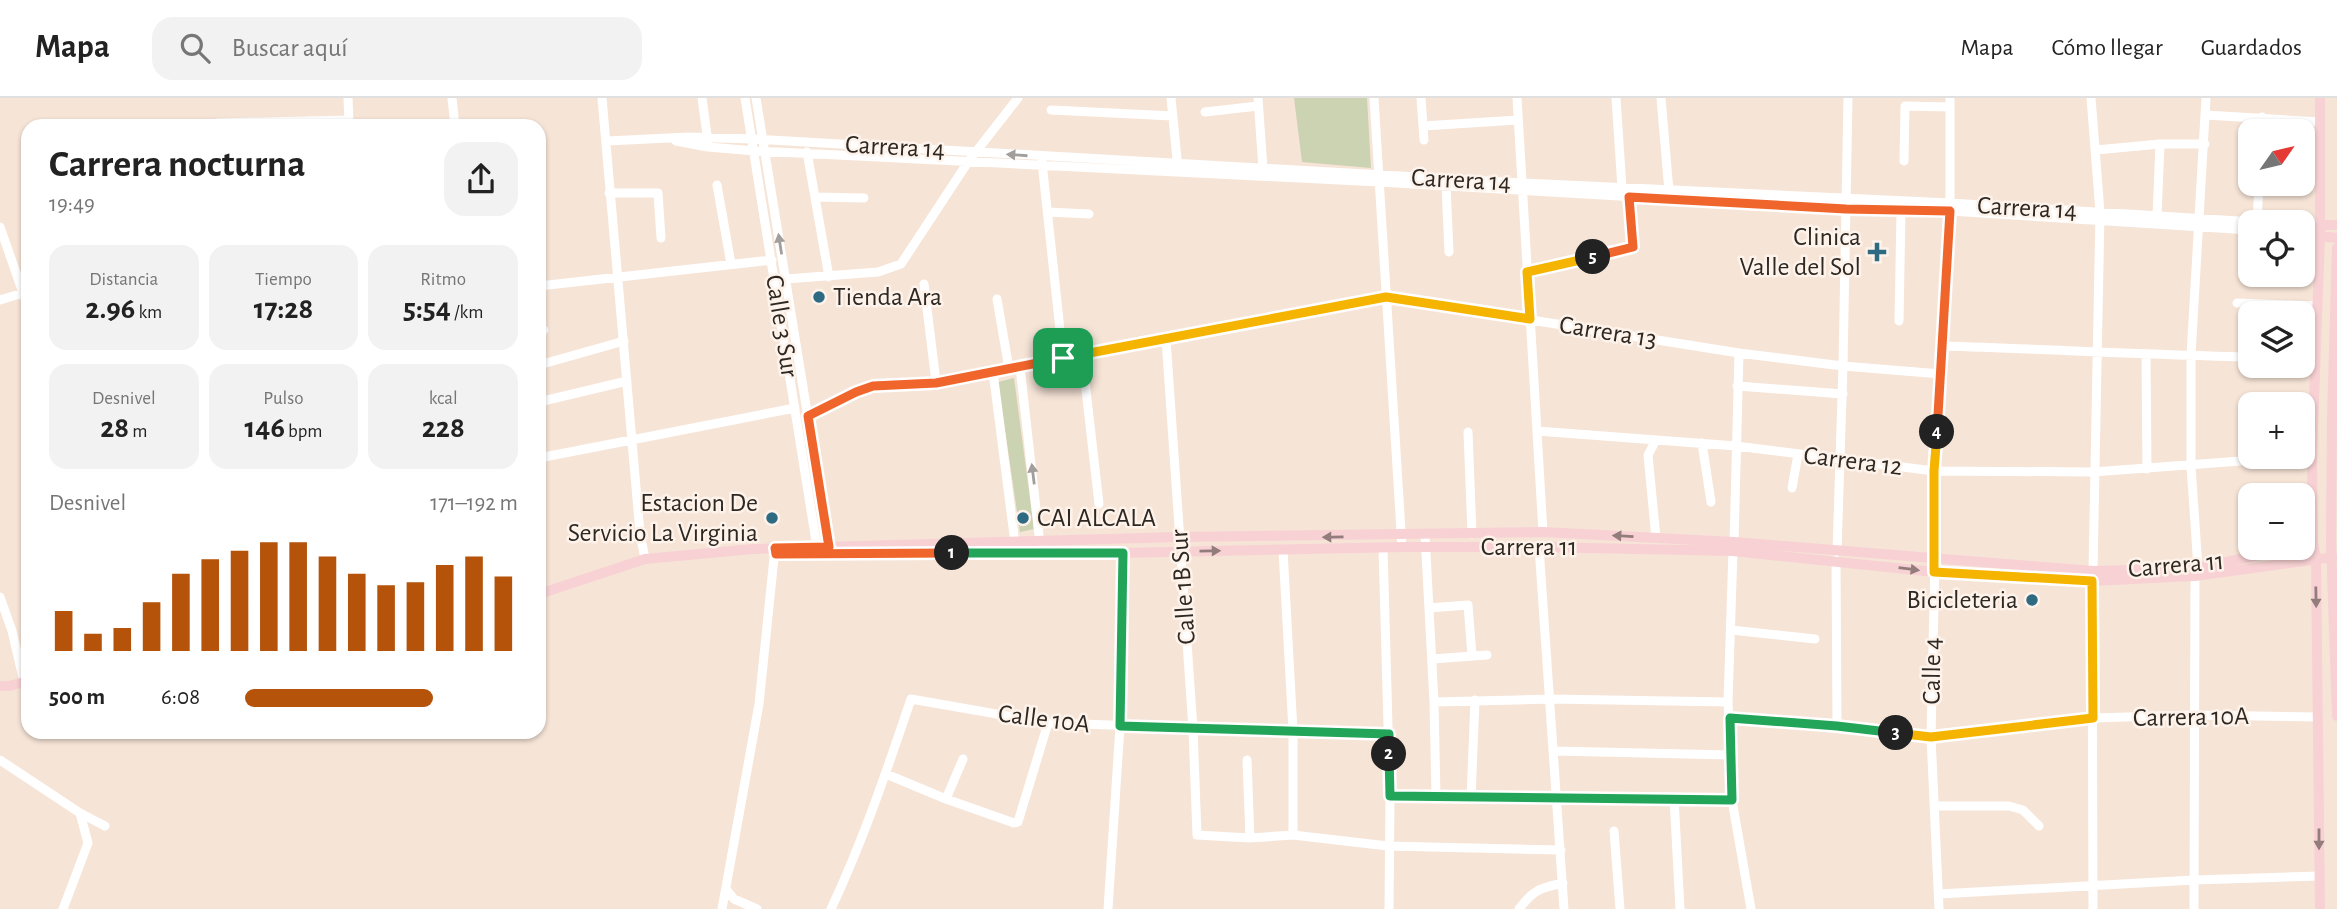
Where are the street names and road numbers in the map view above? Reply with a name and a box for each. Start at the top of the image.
street label: Carrera 14 [844,131,946,163]
street label: Carrera 14 [1410,164,1512,196]
street label: Carrera 14 [1976,192,2078,224]
street label: Calle 3 Sur [761,273,803,380]
street label: Carrera 13 [1558,311,1658,353]
street label: Carrera 12 [1802,442,1904,480]
street label: Calle 1B Sur [1166,528,1200,646]
street label: Carrera 11 [1481,534,1577,560]
street label: Carrera 11 [2127,548,2225,582]
street label: Calle 4 [1918,637,1946,705]
street label: Calle 10A [997,700,1091,738]
street label: Carrera 10A [2133,703,2249,731]

